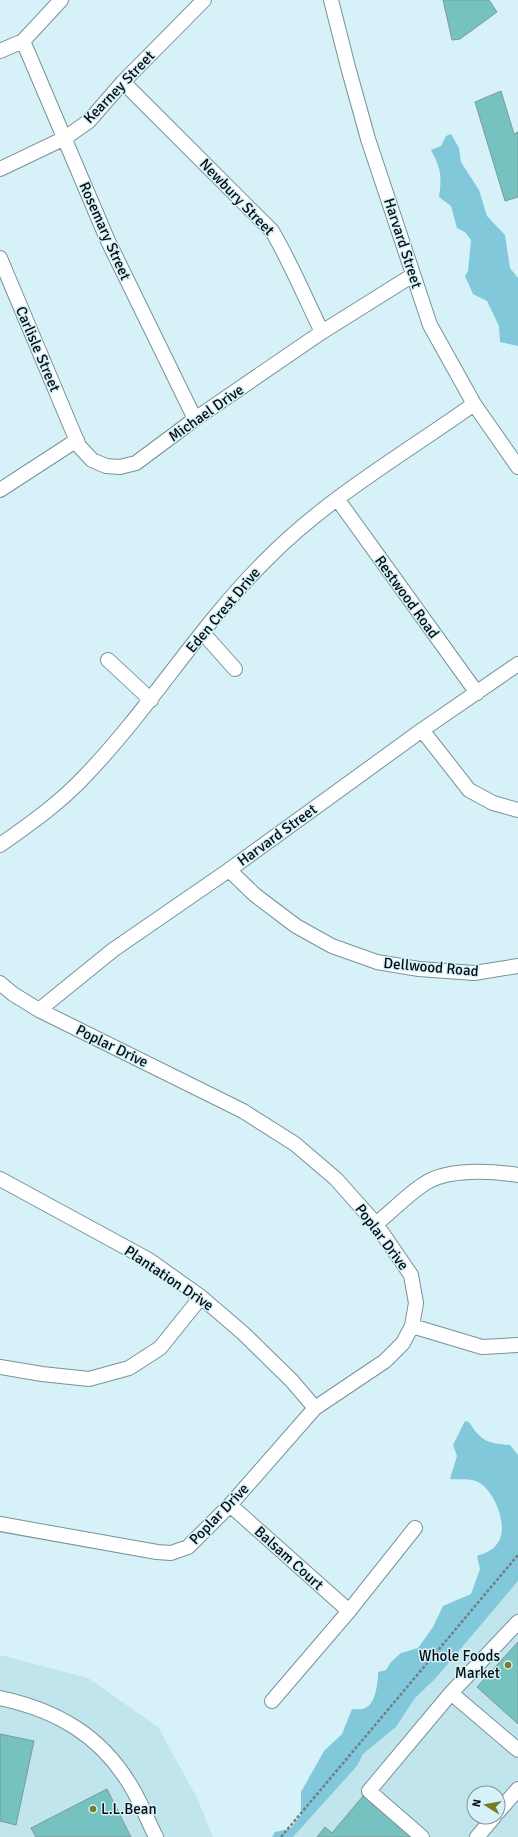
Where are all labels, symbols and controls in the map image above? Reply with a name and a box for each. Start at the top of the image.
street label: Kearney Street [80,47,158,127]
street label: Newbury Street [196,155,278,239]
street label: Rosemary Street [75,179,135,283]
street label: Harvard Street [380,196,426,290]
street label: Carlisle Street [12,304,64,394]
street label: Michael Drive [165,380,247,446]
street label: Restwood Road [371,552,443,642]
street label: Eden Crest Drive [182,564,264,656]
street label: Harvard Street [234,800,320,870]
street label: Dellwood Road [383,954,479,980]
street label: Poplar Drive [73,1021,151,1071]
street label: Poplar Drive [351,1200,413,1274]
street label: Plantation Drive [121,1242,217,1314]
street label: Poplar Drive [185,1480,253,1548]
street label: Balsam Court [251,1522,327,1594]
place label: Whole Foods Market [419,1647,500,1682]
marker: Whole Foods Market [503,1660,513,1670]
north arrow [466,1785,506,1825]
text: N [470,1798,484,1808]
place label: L.L.Bean [101,1800,157,1818]
marker: L.L.Bean [88,1804,98,1814]

